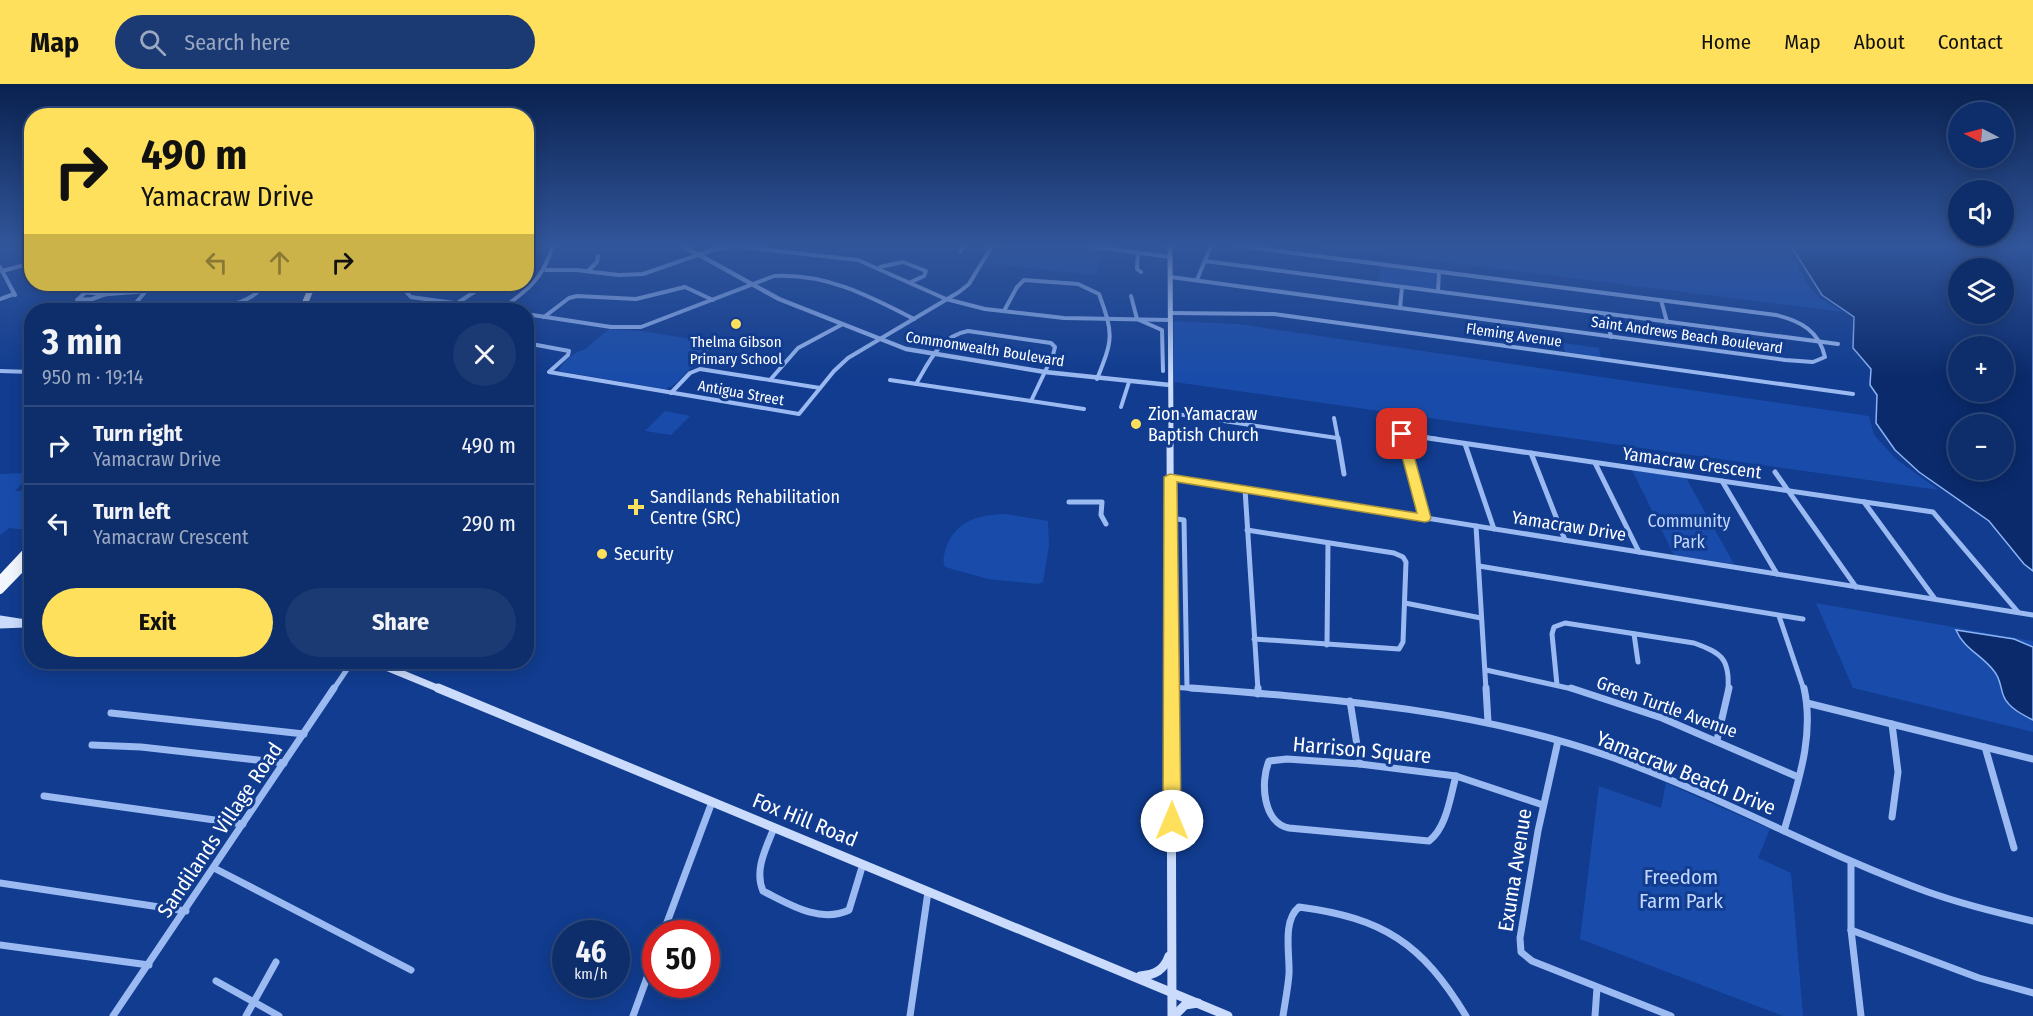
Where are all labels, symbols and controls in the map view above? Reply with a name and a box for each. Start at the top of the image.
search box [115,15,535,69]
text: Map [30,26,79,59]
icon: search [136,26,169,59]
text: Search here [184,29,290,56]
text: Home [1701,29,1751,55]
text: Map [1784,29,1821,55]
text: About [1854,29,1905,55]
text: Contact [1938,29,2003,55]
north arrow [1948,102,2014,168]
map controls [1948,102,2014,480]
text: 490 m [141,130,247,180]
icon: right [42,132,120,210]
button: sound [1948,180,2014,246]
text: Yamacraw Drive [141,181,314,213]
icon: left [200,246,233,279]
icon: ahead [263,246,296,279]
icon: right [326,246,359,279]
button: layers [1948,258,2014,324]
street label: Saint Andrews Beach Boulevard [1590,313,1784,357]
marker: Thelma Gibson Primary School [729,317,743,331]
street label: Fleming Avenue [1465,319,1563,351]
text: 3 min [42,320,122,364]
button: close [453,323,516,386]
street label: Commonwealth Boulevard [904,328,1066,370]
place label: Thelma Gibson Primary School [690,333,782,368]
button: + [1948,336,2014,402]
text: 950 m · 19:14 [42,365,143,389]
street label: Antigua Street [697,377,785,409]
place label: Zion Yamacraw Baptish Church [1148,403,1259,446]
pin [1376,408,1427,459]
button: − [1948,414,2014,480]
marker: Zion Yamacraw Baptish Church [1129,417,1143,431]
icon: arrive [1385,417,1418,450]
text: Turn right [93,420,182,447]
icon: right [42,429,75,462]
text: 490 m [462,432,516,459]
street label: Yamacraw Crescent [1621,442,1763,484]
text: Yamacraw Drive [93,447,221,471]
place label: Sandilands Rehabilitation Centre (SRC) [650,486,840,529]
text: Turn left [93,498,171,525]
marker: Sandilands Rehabilitation Centre (SRC) [627,498,645,516]
street label: Yamacraw Drive [1510,506,1628,546]
icon: left [42,507,75,540]
text: 290 m [462,510,516,537]
park label: Community Park [1647,510,1731,553]
text: Yamacraw Crescent [93,525,249,549]
place label: Security [614,543,673,565]
marker: Security [595,547,609,561]
button: Exit [42,588,273,657]
button: Share [285,588,516,657]
street label: Green Turtle Avenue [1593,671,1741,743]
street label: Yamacraw Beach Drive [1592,725,1780,821]
street label: Harrison Square [1292,731,1432,769]
street label: Sandilands Village Road [152,737,288,923]
street label: Fox Hill Road [749,787,861,853]
position arrow [1140,789,1204,853]
street label: Exuma Avenue [1492,807,1538,933]
park label: Freedom Farm Park [1639,864,1723,914]
speed limit sign: 50 [642,920,720,998]
text: 46 [575,934,607,970]
text: km/h [574,965,608,983]

